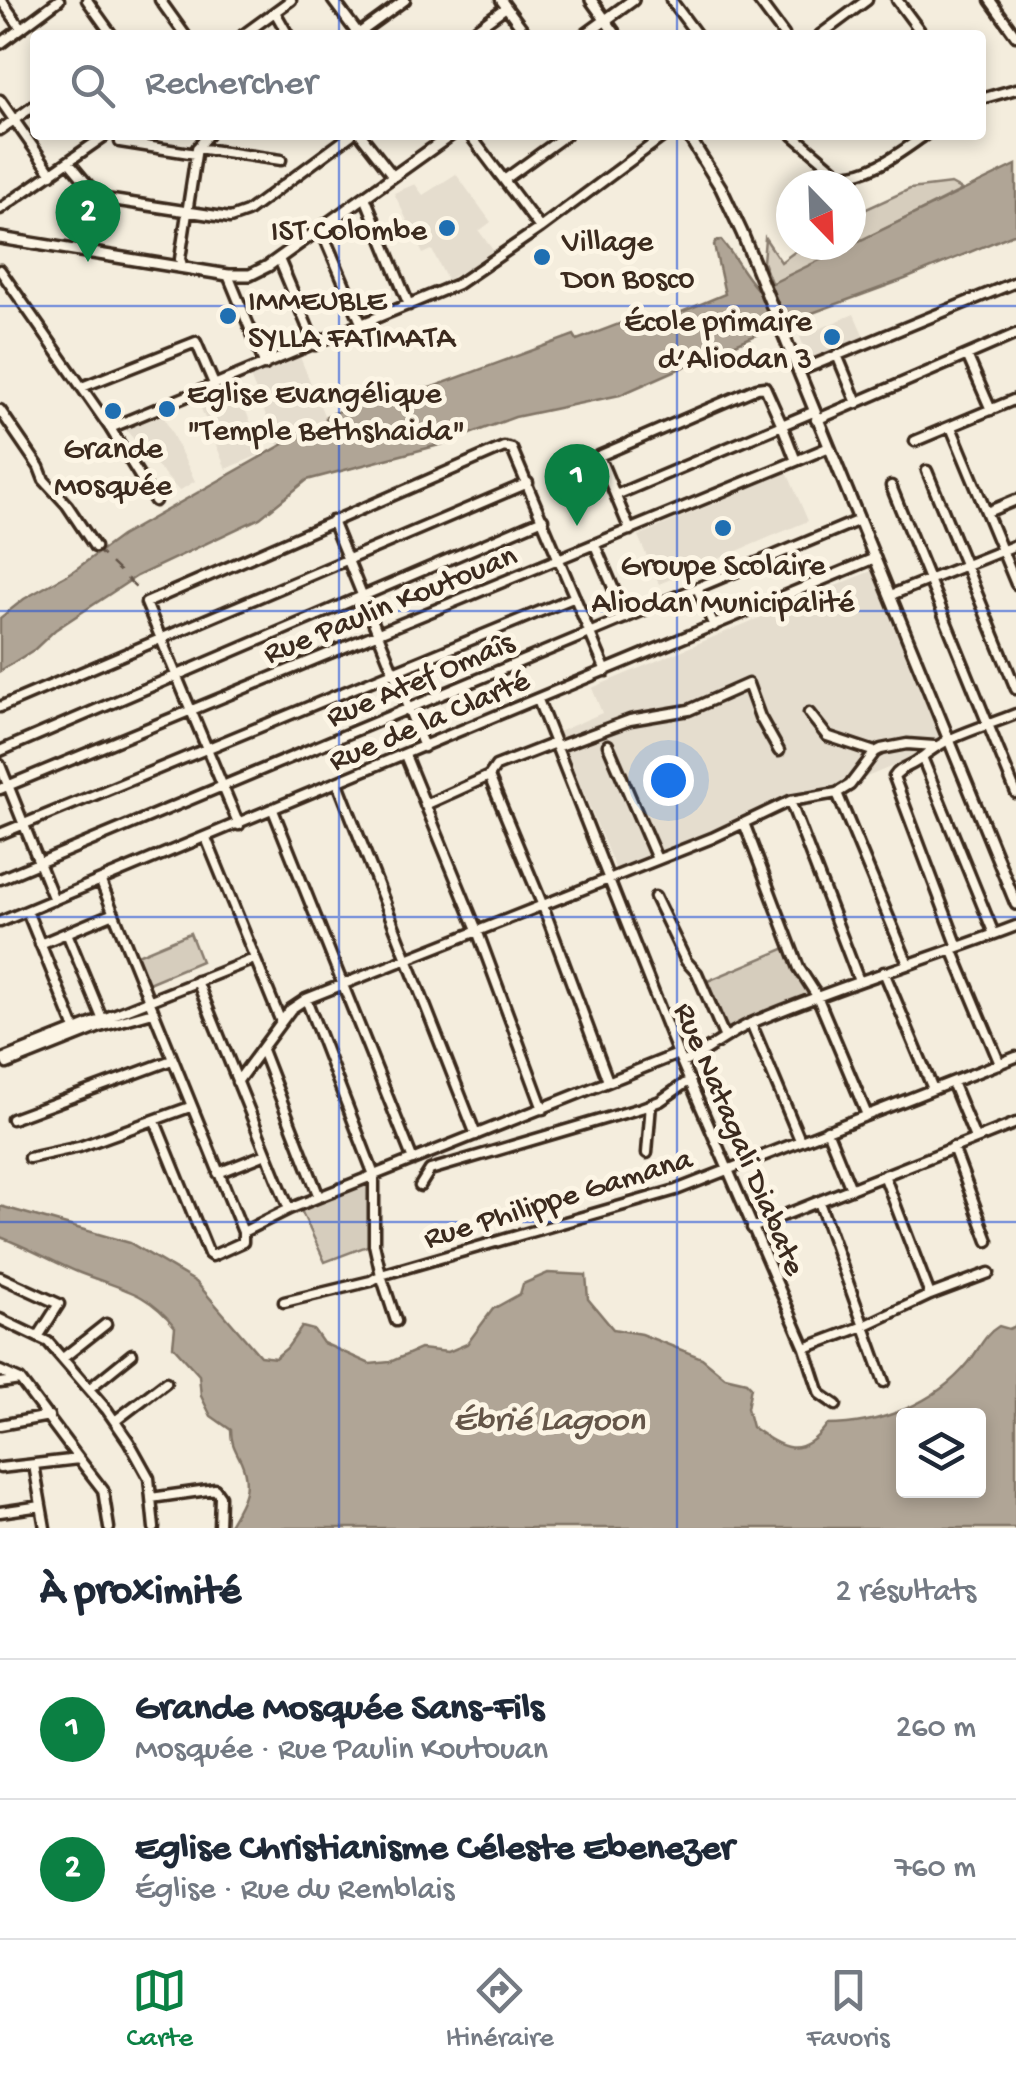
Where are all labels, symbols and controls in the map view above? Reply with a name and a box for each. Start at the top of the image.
search box [30,30,986,140]
icon: search [65,58,120,113]
text: Rechercher [145,63,317,107]
north arrow [776,170,866,260]
pin: 2 [56,180,120,262]
place label: IST Colombe [271,214,427,252]
marker: IST Colombe [436,217,458,239]
place label: Village Don Bosco [560,225,694,300]
marker: Village Don Bosco [531,246,553,268]
place label: IMMEUBLE SYLLA FATIMATA [248,284,457,359]
marker: IMMEUBLE SYLLA FATIMATA [217,305,239,327]
place label: École primaire d’Aliodan 3 [624,305,812,380]
marker: École primaire d’Aliodan 3 [821,326,843,348]
place label: Eglise Evangélique "Temple Bethshaida" [187,377,465,452]
marker: Eglise Evangélique "Temple Bethshaida" [156,398,178,420]
marker: Grande Mosquée [102,400,124,422]
place label: Grande Mosquée [54,432,172,507]
pin: 1 [544,444,610,526]
marker: Groupe Scolaire Aliodan Municipalité [712,517,734,539]
street label: Rue Paulin Koutouan [259,538,523,675]
place label: Groupe Scolaire Aliodan Municipalité [591,549,855,624]
street label: Rue Atef Omaîs [321,625,522,738]
street label: Rue de la Clarté [324,663,536,782]
your location [643,755,694,806]
street label: Rue Natagali Diabate [663,998,812,1283]
street label: Rue Philippe Gamana [420,1142,698,1260]
water label: Ébrié Lagoon [453,1402,645,1443]
map controls [896,1408,986,1498]
button: layers [896,1408,986,1498]
text: À proximité [40,1569,241,1618]
text: 2 résultats [835,1574,976,1612]
text: Grande Mosquée Sans-Fils [135,1688,544,1732]
text: 1 [66,1710,79,1748]
text: 260 m [896,1710,976,1748]
text: Mosquée · Rue Paulin Koutouan [135,1732,548,1770]
text: Eglise Christianisme Céleste Ebenezer [135,1828,734,1872]
text: 2 [65,1850,80,1888]
text: 760 m [895,1850,976,1888]
text: Église · Rue du Remblais [135,1872,454,1910]
tab: Carte [126,1963,193,2056]
tab: Itinéraire [446,1963,554,2056]
tab: Favoris [807,1963,890,2056]

